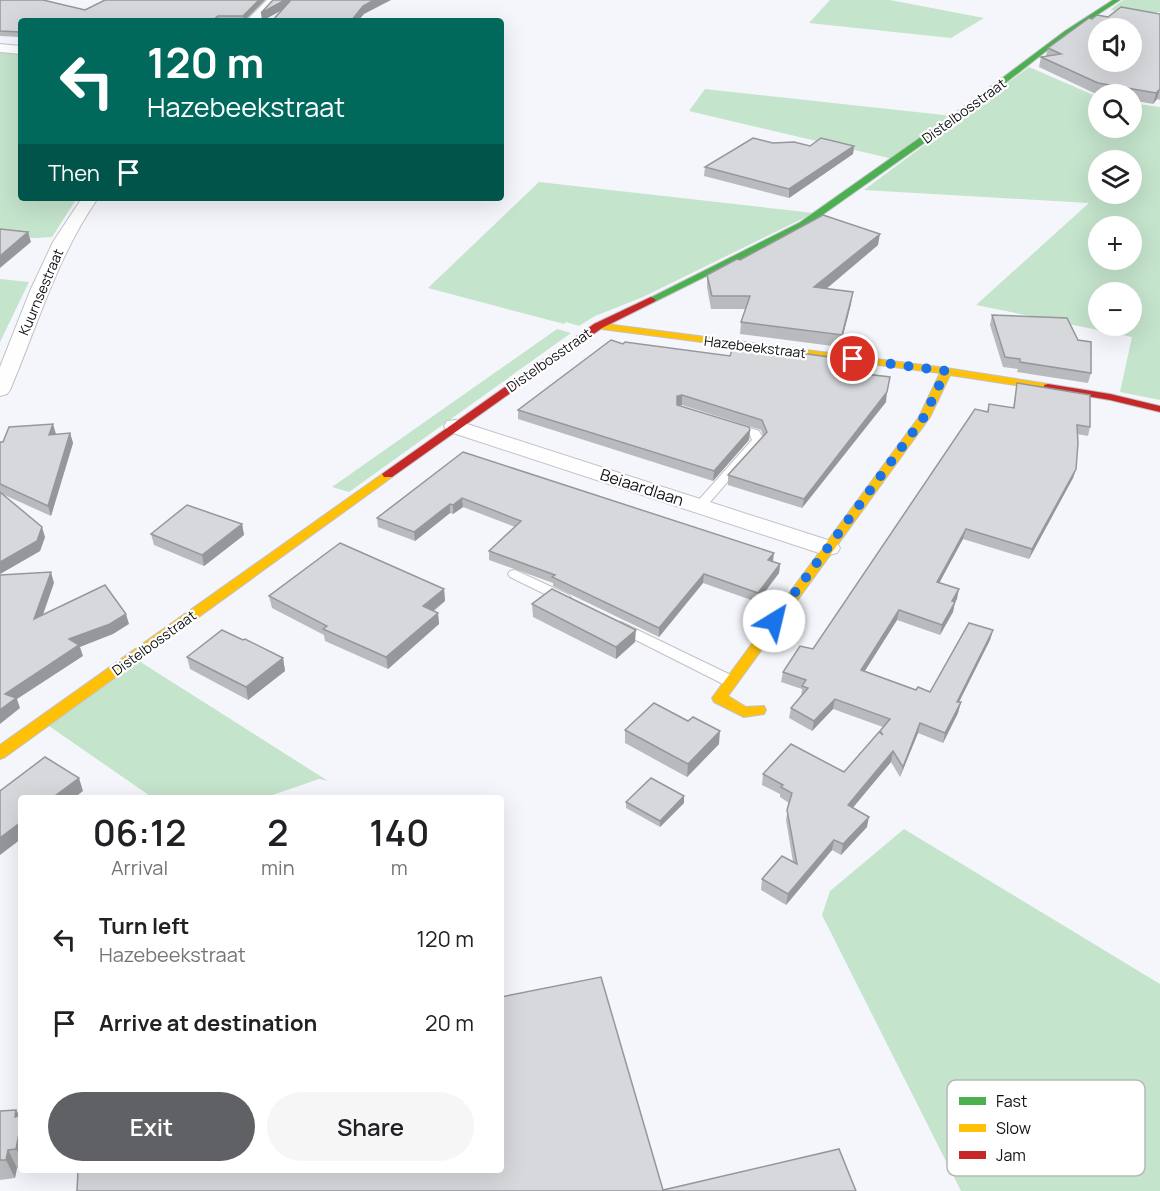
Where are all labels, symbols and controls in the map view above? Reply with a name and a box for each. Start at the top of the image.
map controls [1088,18,1142,336]
button: sound [1088,18,1142,72]
text: 120 m [147,33,264,91]
icon: left [48,42,126,120]
street label: Distelbosstraat [918,73,1010,148]
button: search [1088,84,1142,138]
text: Hazebeekstraat [147,88,345,125]
button: layers [1088,150,1142,204]
icon: arrive [112,156,145,189]
text: Then [48,158,100,188]
button: + [1088,216,1142,270]
street label: Kuurnsestraat [14,245,67,338]
button: − [1088,282,1142,336]
street label: Distelbosstraat [502,323,595,396]
street label: Hazebeekstraat [703,331,808,362]
pin [827,333,878,384]
icon: arrive [836,342,869,375]
street label: Beiaardlaan [597,463,687,511]
position arrow [742,589,806,653]
street label: Distelbosstraat [108,605,200,680]
text: 06:12 [93,808,186,857]
text: 2 [267,808,288,857]
text: 140 [369,808,429,857]
text: Arrival [111,854,168,881]
text: min [261,854,295,881]
text: m [391,854,408,881]
text: Turn left [99,911,189,941]
icon: left [48,923,81,956]
text: 120 m [416,924,474,954]
text: Hazebeekstraat [99,941,246,968]
icon: arrive [48,1007,81,1040]
text: Arrive at destination [99,1008,317,1038]
text: 20 m [425,1008,474,1038]
legend [947,1080,1145,1176]
text: Fast [996,1090,1027,1112]
button: Exit [48,1092,255,1161]
button: Share [267,1092,474,1161]
text: Slow [996,1117,1031,1139]
text: Jam [996,1144,1026,1166]

